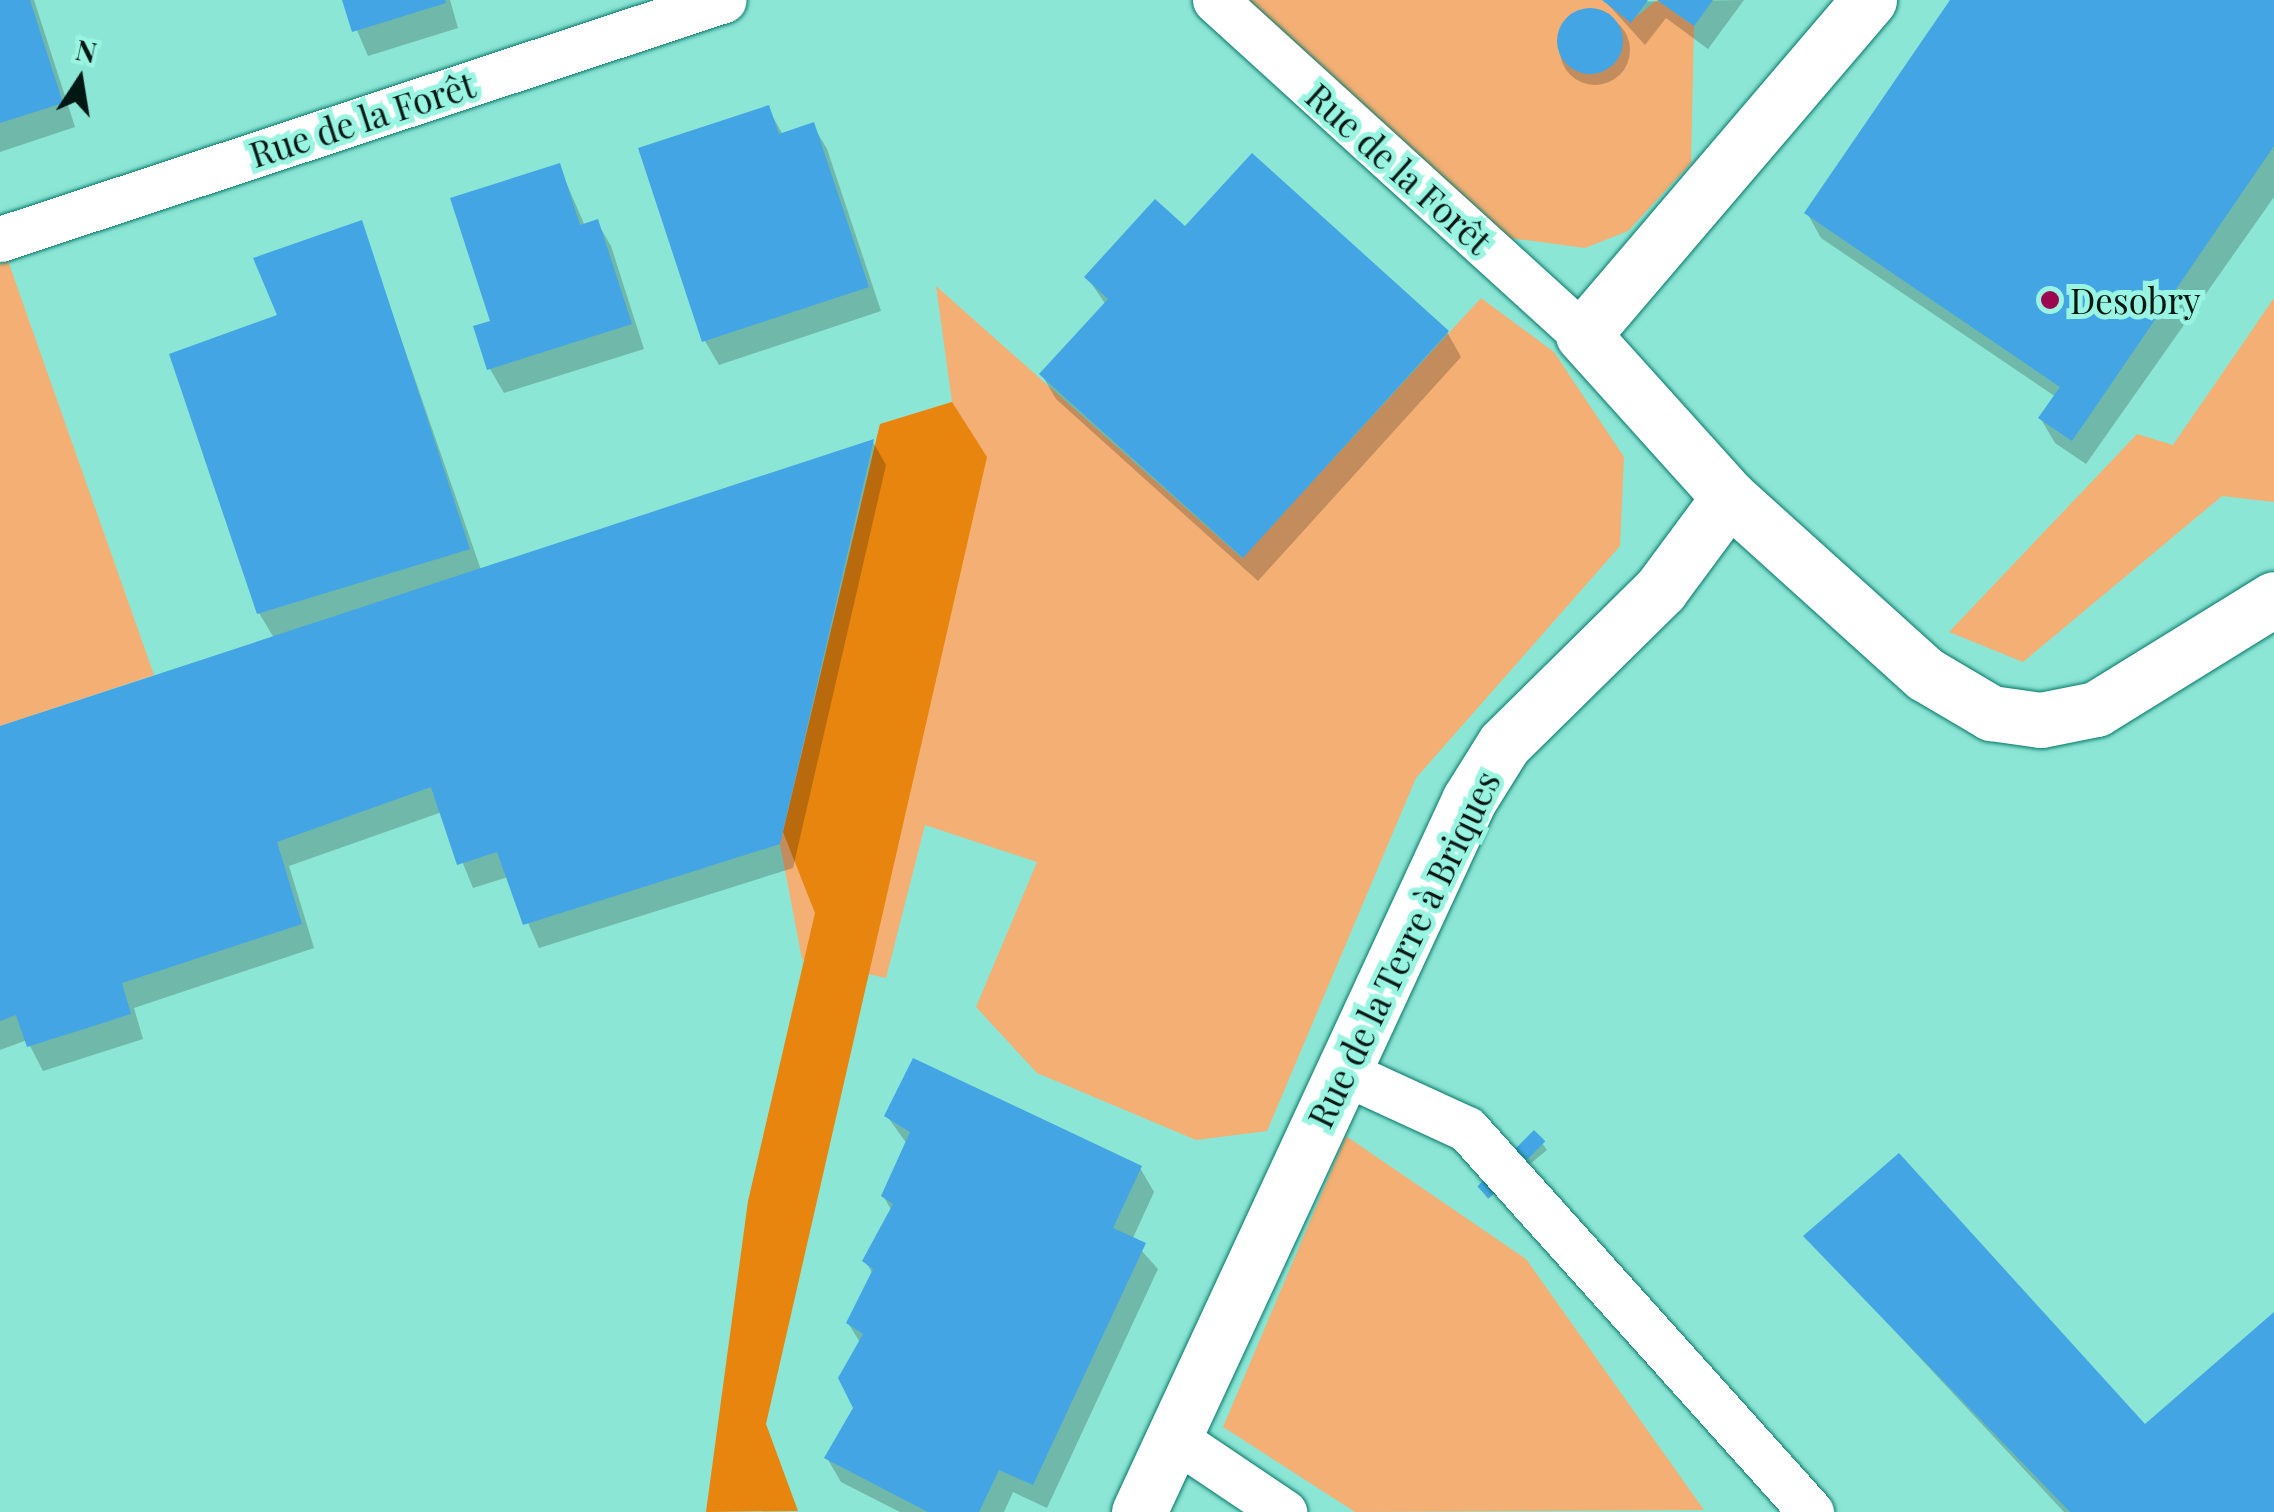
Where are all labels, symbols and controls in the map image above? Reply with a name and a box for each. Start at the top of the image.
north arrow [30,30,130,130]
text: N [73,30,100,70]
street label: Rue de la Forêt [243,63,481,175]
street label: Rue de la Forêt [1297,74,1501,262]
place label: Desobry [2070,279,2201,321]
marker: Desobry [2039,289,2061,311]
street label: Rue de la Terre à Briques [1298,763,1508,1135]

